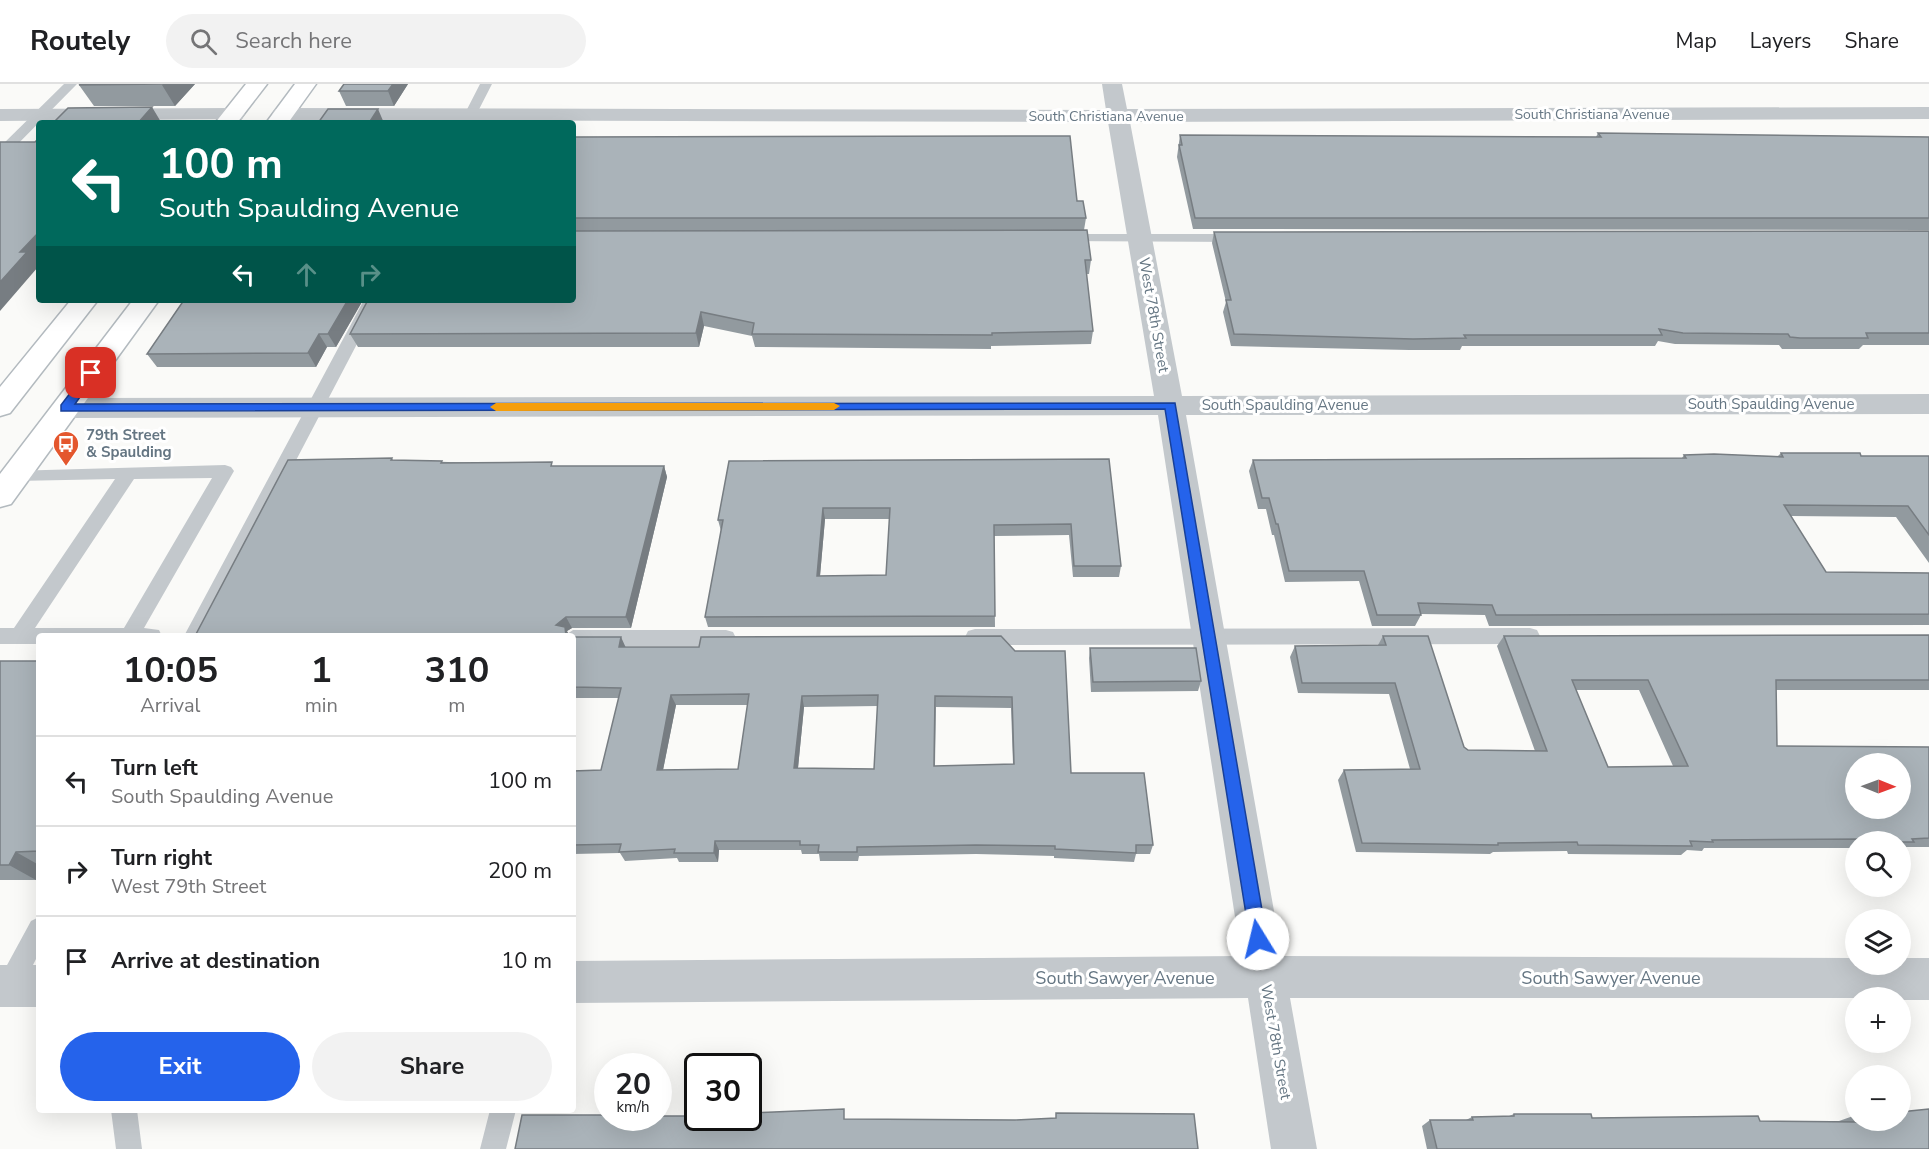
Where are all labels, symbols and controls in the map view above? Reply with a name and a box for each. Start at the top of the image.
search box [166,14,586,68]
text: Routely [30,22,130,60]
icon: search [187,25,220,58]
text: Search here [235,26,352,56]
text: Map [1675,27,1717,55]
text: Layers [1750,27,1811,55]
text: Share [1844,27,1899,55]
street label: South Christiana Avenue [1514,105,1670,124]
street label: South Christiana Avenue [1028,107,1184,126]
text: 100 m [159,136,283,193]
icon: left [60,144,138,222]
text: South Spaulding Avenue [159,190,459,227]
street label: West 78th Street [1134,256,1174,375]
icon: left [227,258,260,291]
icon: ahead [290,258,323,291]
icon: right [353,258,386,291]
pin [65,347,116,398]
icon: arrive [74,356,107,389]
street label: South Spaulding Avenue [1688,394,1854,414]
street label: South Spaulding Avenue [1202,395,1368,415]
place label: 79th Street & Spaulding [86,425,172,462]
bus stop icon: 79th Street & Spaulding [51,429,81,467]
text: 10:05 [123,646,218,695]
text: 1 [310,646,332,695]
text: 310 [424,646,489,695]
text: Arrival [140,692,200,719]
text: min [305,692,338,719]
text: m [448,692,465,719]
text: Turn left [111,753,198,783]
north arrow [1845,753,1911,819]
map controls [1845,753,1911,1131]
icon: left [60,765,93,798]
text: 100 m [488,766,552,796]
text: South Spaulding Avenue [111,783,333,810]
button: search [1845,831,1911,897]
text: Turn right [111,843,212,873]
icon: right [60,855,93,888]
text: 200 m [488,856,552,886]
text: West 79th Street [111,873,266,900]
position arrow [1226,907,1290,971]
button: layers [1845,909,1911,975]
icon: arrive [60,945,93,978]
text: Arrive at destination [111,946,320,976]
text: 10 m [501,946,552,976]
street label: South Sawyer Avenue [1035,966,1215,990]
street label: South Sawyer Avenue [1521,966,1701,990]
street label: West 78th Street [1256,983,1296,1102]
button: + [1845,987,1911,1053]
button: Exit [60,1032,300,1101]
button: Share [312,1032,552,1101]
speed limit sign: 30 [684,1053,762,1131]
text: 20 [615,1064,651,1105]
button: − [1845,1065,1911,1131]
text: km/h [616,1097,650,1117]

